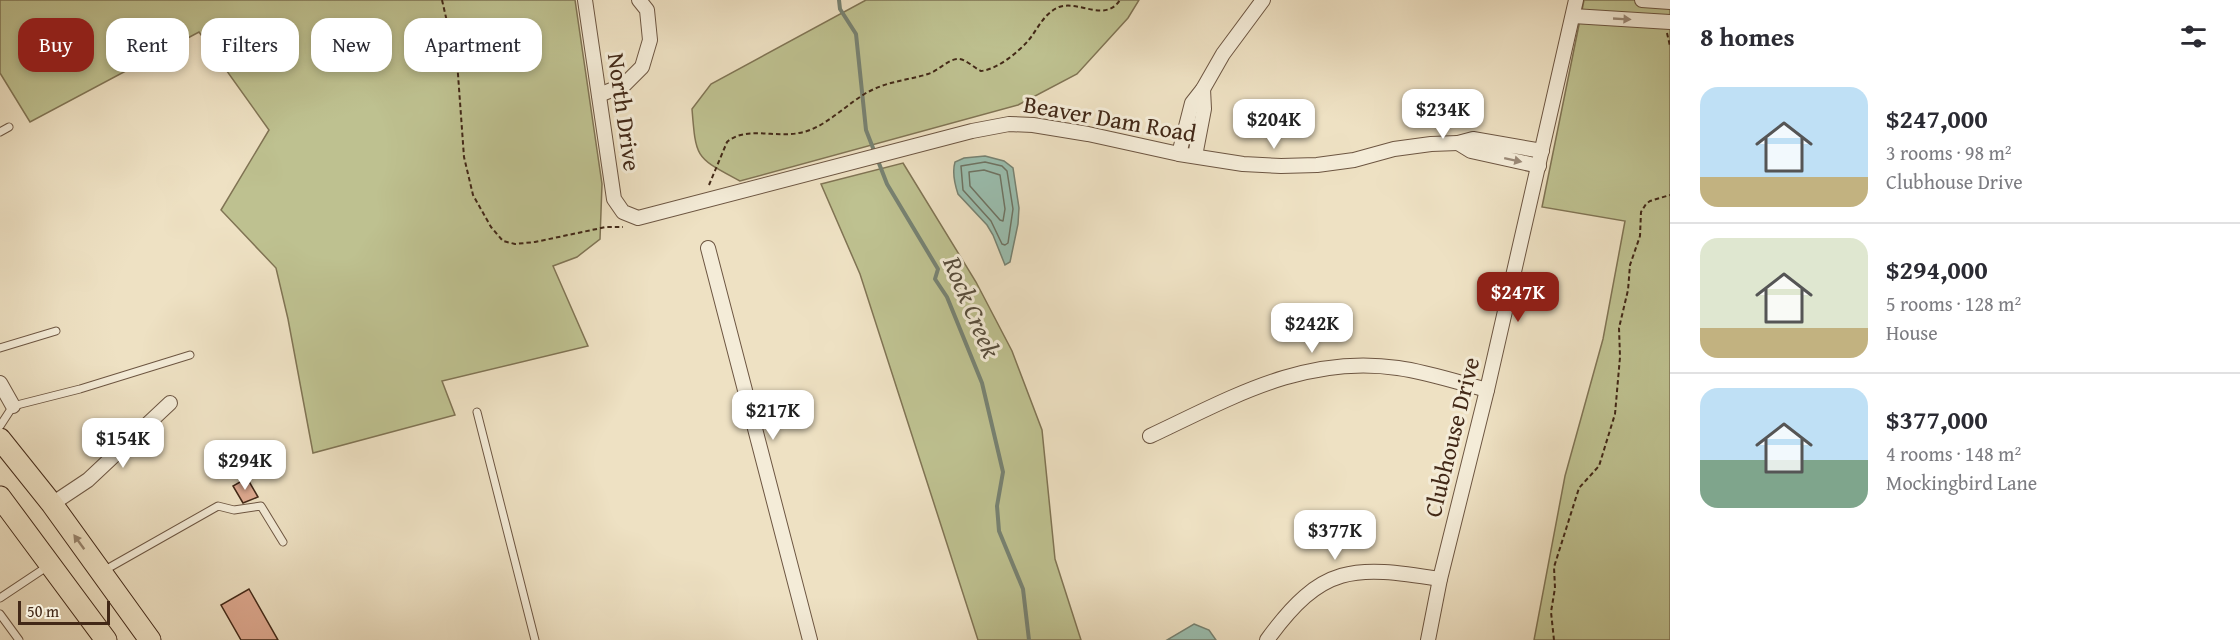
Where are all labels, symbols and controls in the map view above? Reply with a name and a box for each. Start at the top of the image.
one-way arrow [1612,15,1631,24]
text: 8 homes [1700,17,1795,56]
chip: Buy [18,18,94,72]
chip: Rent [106,18,189,72]
chip: Filters [201,18,299,72]
chip: New [311,18,392,72]
chip: Apartment [404,18,542,72]
icon: filters [2177,20,2210,53]
street label: North Drive [599,51,650,173]
street label: Beaver Dam Road [1021,86,1199,151]
pin: $234K [1401,89,1485,140]
text: $234K [1416,94,1470,123]
pin: $204K [1232,99,1316,150]
text: $247,000 [1886,99,1988,138]
text: $204K [1247,104,1301,133]
icon: home [1748,111,1820,183]
text: 3 rooms · 98 m² [1886,138,2012,167]
one-way arrow [1504,156,1523,165]
text: Clubhouse Drive [1886,167,2023,196]
water label: Rock Creek [933,249,1011,364]
text: $294,000 [1886,250,1988,289]
icon: home [1748,262,1820,334]
pin: $247K [1476,272,1560,323]
text: $247K [1491,277,1545,306]
text: 5 rooms · 128 m² [1886,289,2021,318]
pin: $242K [1270,303,1354,354]
text: $242K [1285,308,1339,337]
text: House [1886,318,1938,347]
street label: Clubhouse Drive [1415,353,1488,521]
pin: $217K [731,390,815,441]
text: $217K [746,395,800,424]
text: $377,000 [1886,400,1988,439]
icon: home [1748,412,1820,484]
pin: $154K [81,418,165,469]
text: $154K [96,423,150,452]
text: 4 rooms · 148 m² [1886,439,2021,468]
pin: $294K [203,440,287,491]
text: $294K [218,445,272,474]
text: Mockingbird Lane [1886,468,2037,497]
pin: $377K [1293,510,1377,561]
text: $377K [1308,515,1362,544]
one-way arrow [73,534,85,550]
scale bar [18,598,110,626]
text: 50 m [27,599,59,623]

